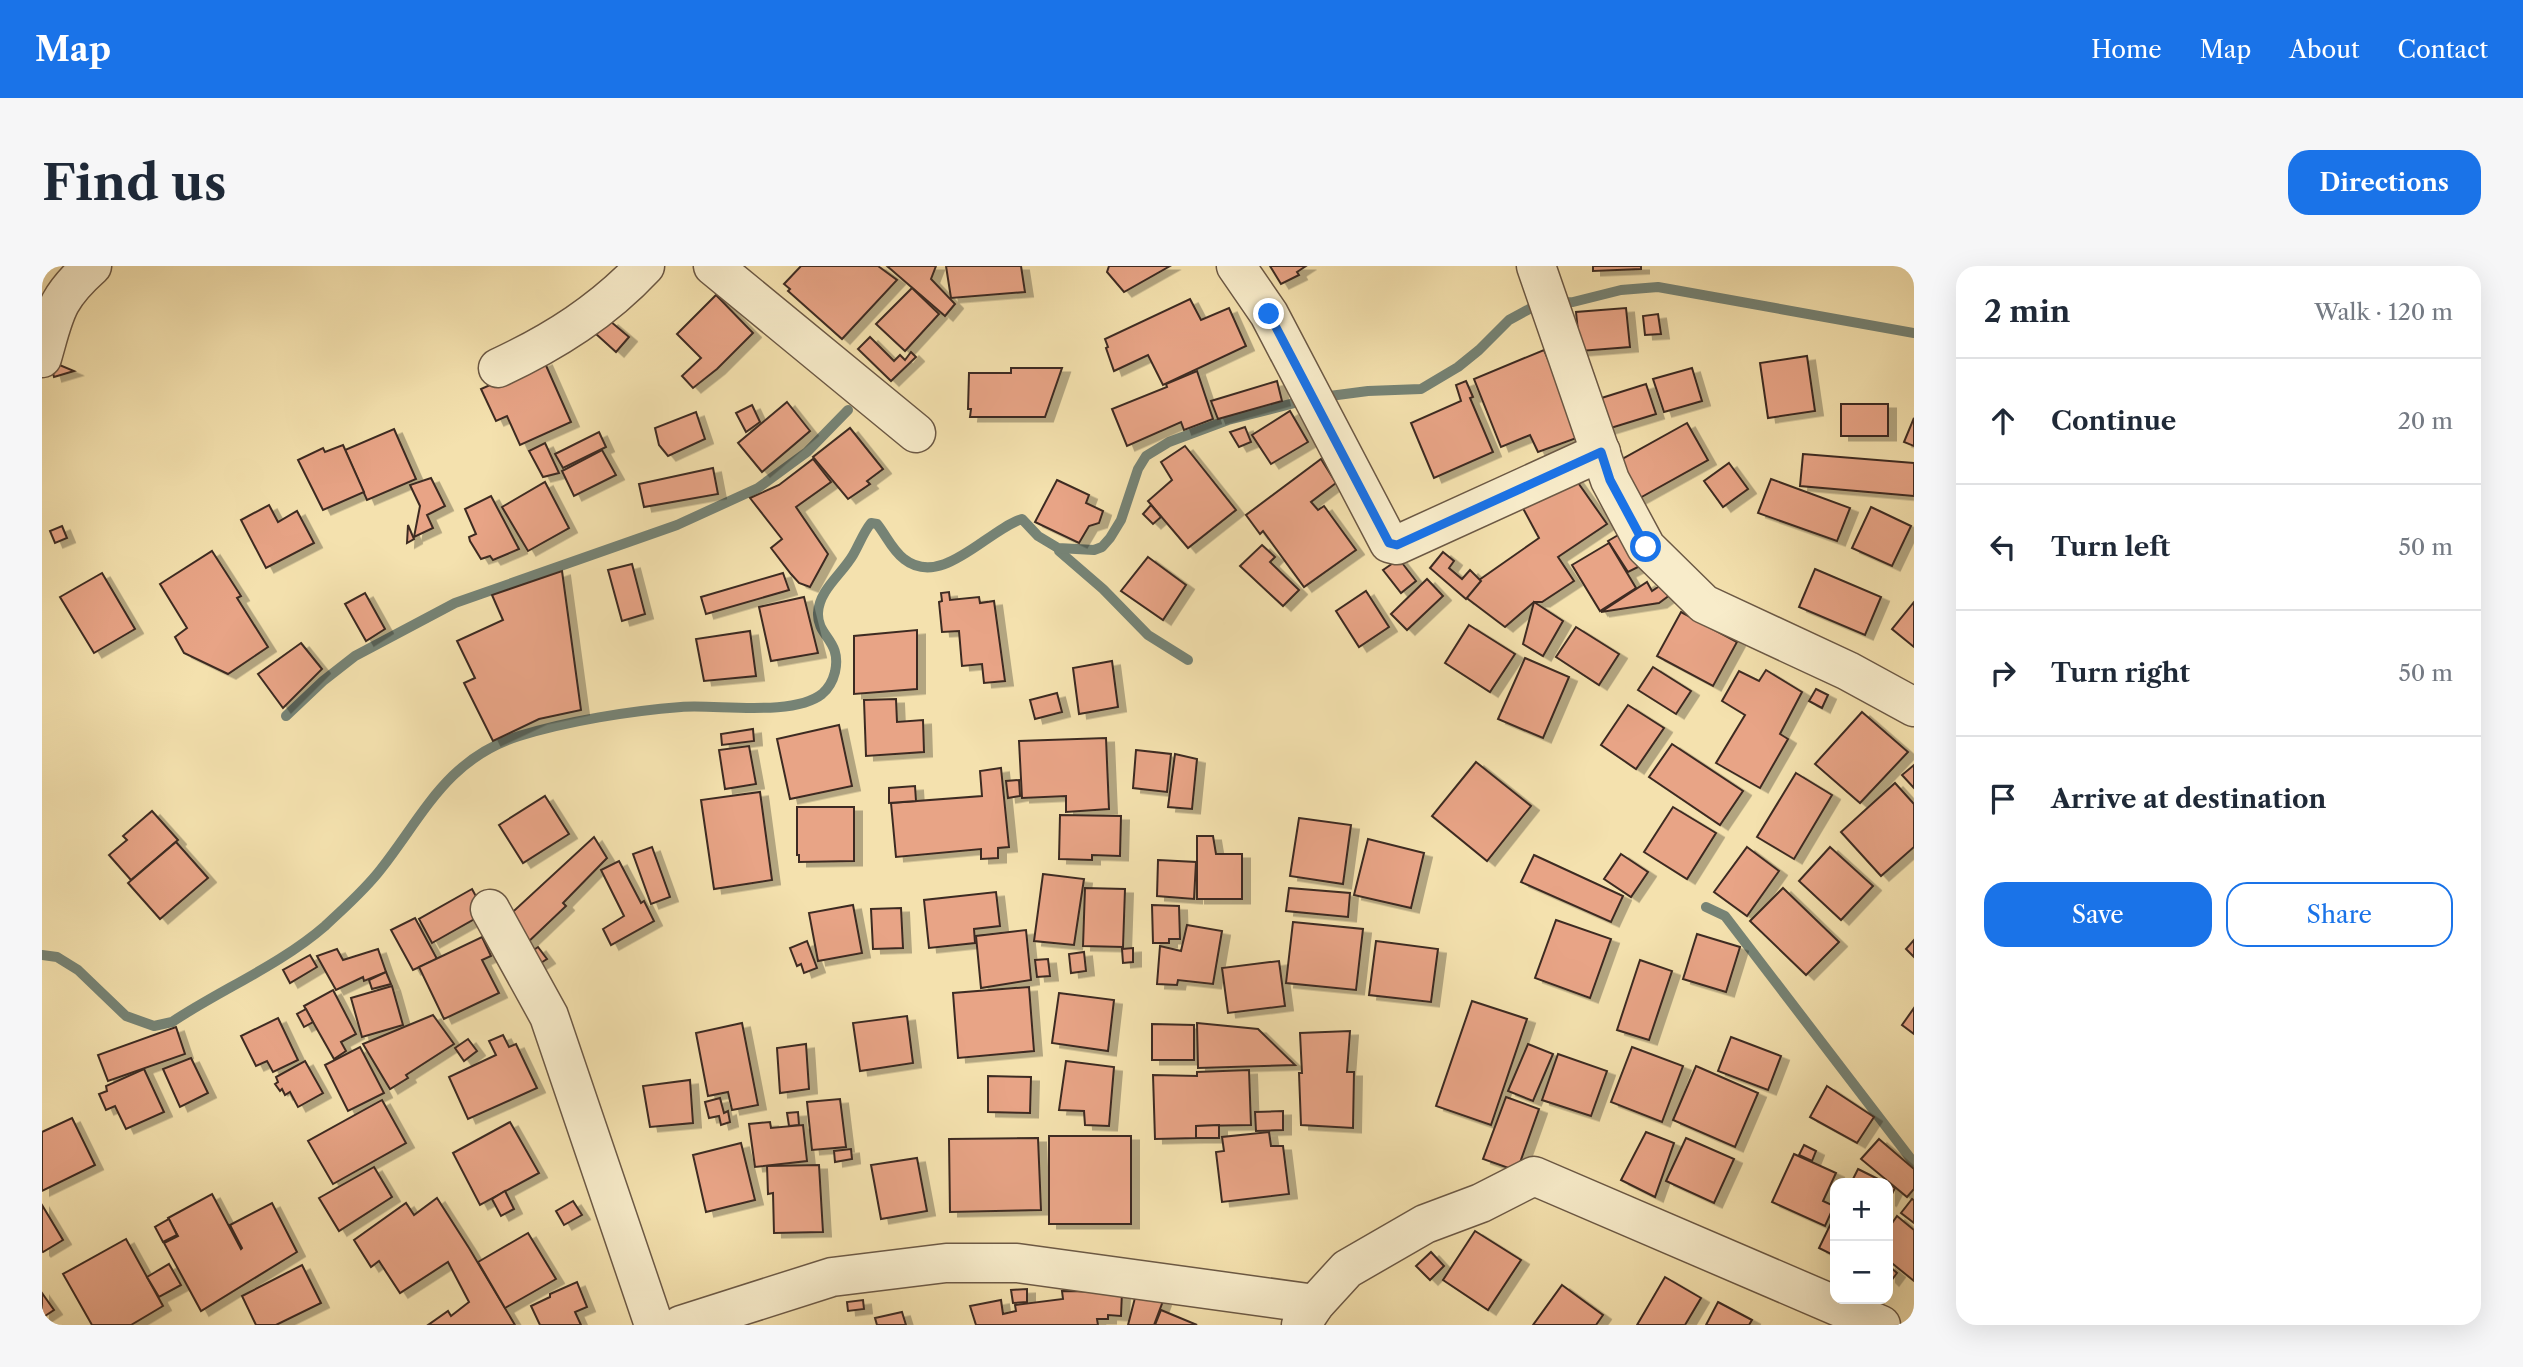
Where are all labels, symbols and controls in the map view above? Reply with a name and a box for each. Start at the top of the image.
text: Map [35,29,111,70]
text: Home [2091,35,2162,64]
text: Map [2200,35,2251,64]
text: About [2289,35,2360,64]
text: Contact [2398,35,2488,64]
button: Directions [2288,150,2481,215]
text: Find us [42,152,226,213]
text: 2 min [1984,293,2070,330]
route end [1253,298,1284,329]
text: Walk · 120 m [2314,298,2453,326]
icon: ahead [1984,402,2022,440]
text: Continue [2051,405,2176,437]
text: 20 m [2398,407,2453,435]
icon: left [1984,528,2022,566]
route start [1630,531,1661,562]
text: Turn left [2051,531,2170,563]
text: 50 m [2398,533,2453,561]
icon: right [1984,654,2022,692]
text: Turn right [2051,657,2190,689]
text: 50 m [2398,659,2453,687]
icon: arrive [1984,780,2022,818]
text: Arrive at destination [2051,783,2326,815]
button: Save [1984,882,2212,947]
button: Share [2226,882,2453,947]
map controls [1830,1178,1893,1304]
button: + [1830,1178,1893,1241]
button: − [1830,1241,1893,1304]

